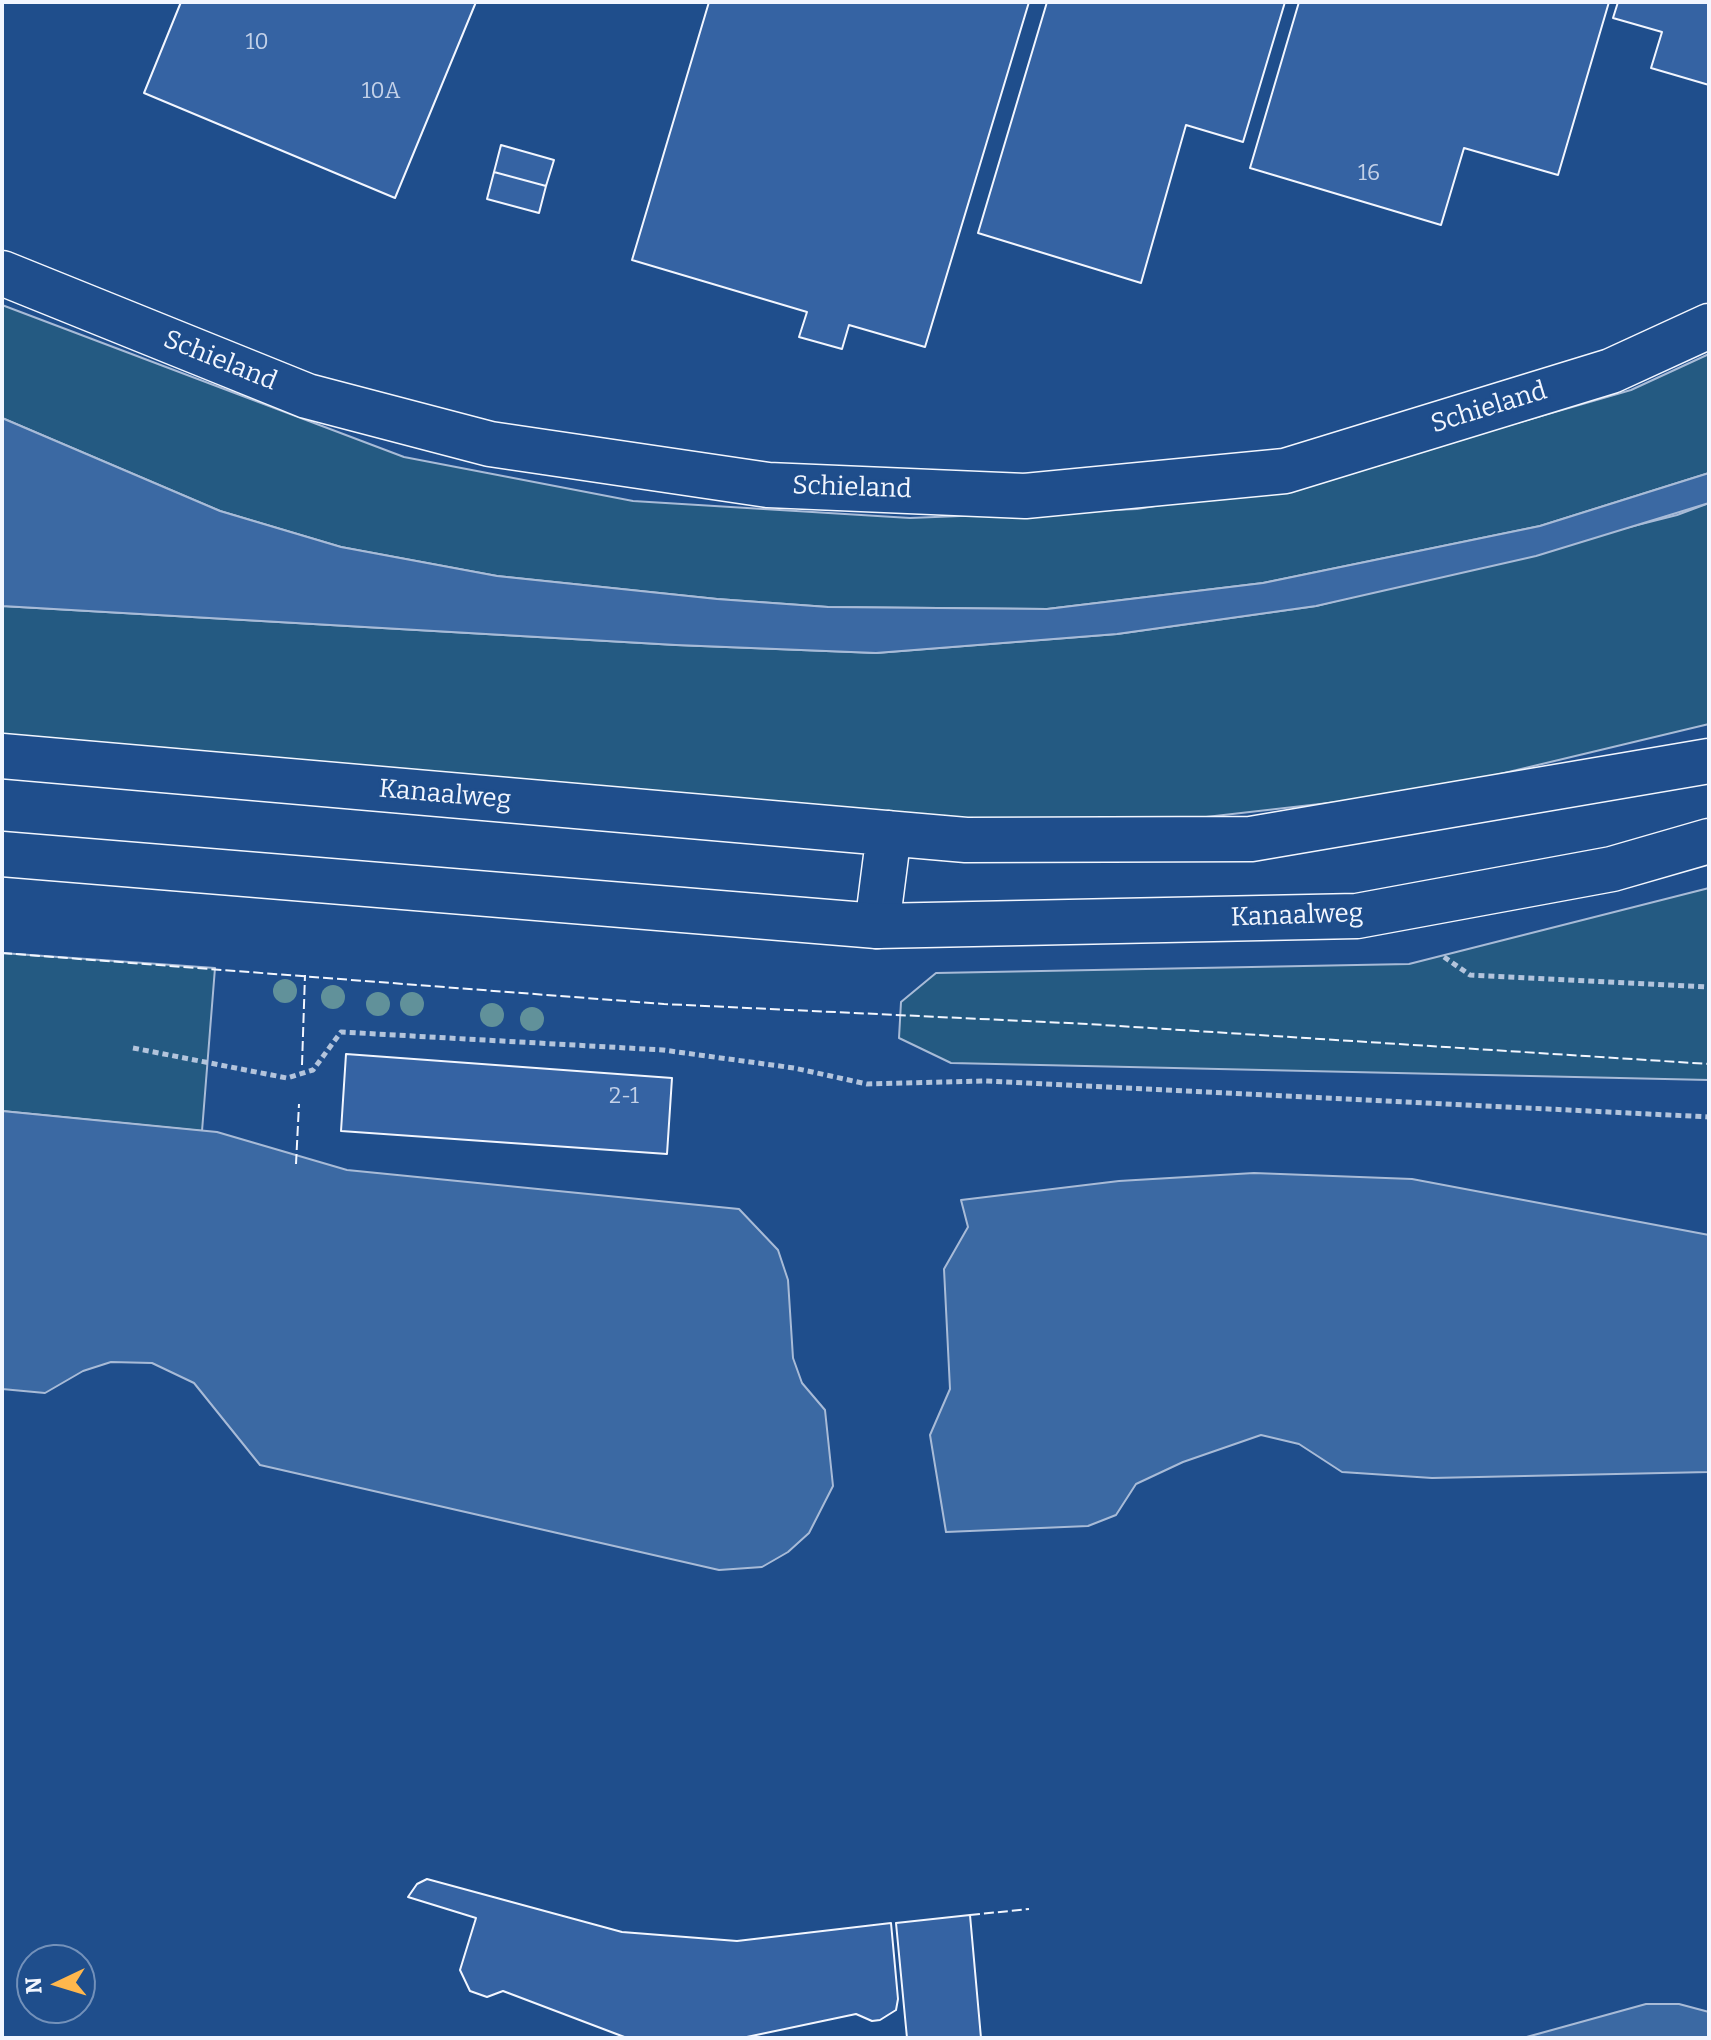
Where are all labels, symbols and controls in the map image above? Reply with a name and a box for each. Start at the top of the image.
house number: 10 [245,30,269,56]
house number: 10A [362,79,400,105]
house number: 16 [1358,161,1380,187]
street label: Schieland [159,324,281,398]
street label: Schieland [1427,376,1551,440]
street label: Schieland [792,470,912,506]
street label: Kanaalweg [378,774,512,816]
street label: Kanaalweg [1230,898,1364,934]
house number: 2-1 [609,1084,639,1110]
north arrow [16,1944,96,2024]
text: N [19,1976,48,1995]

